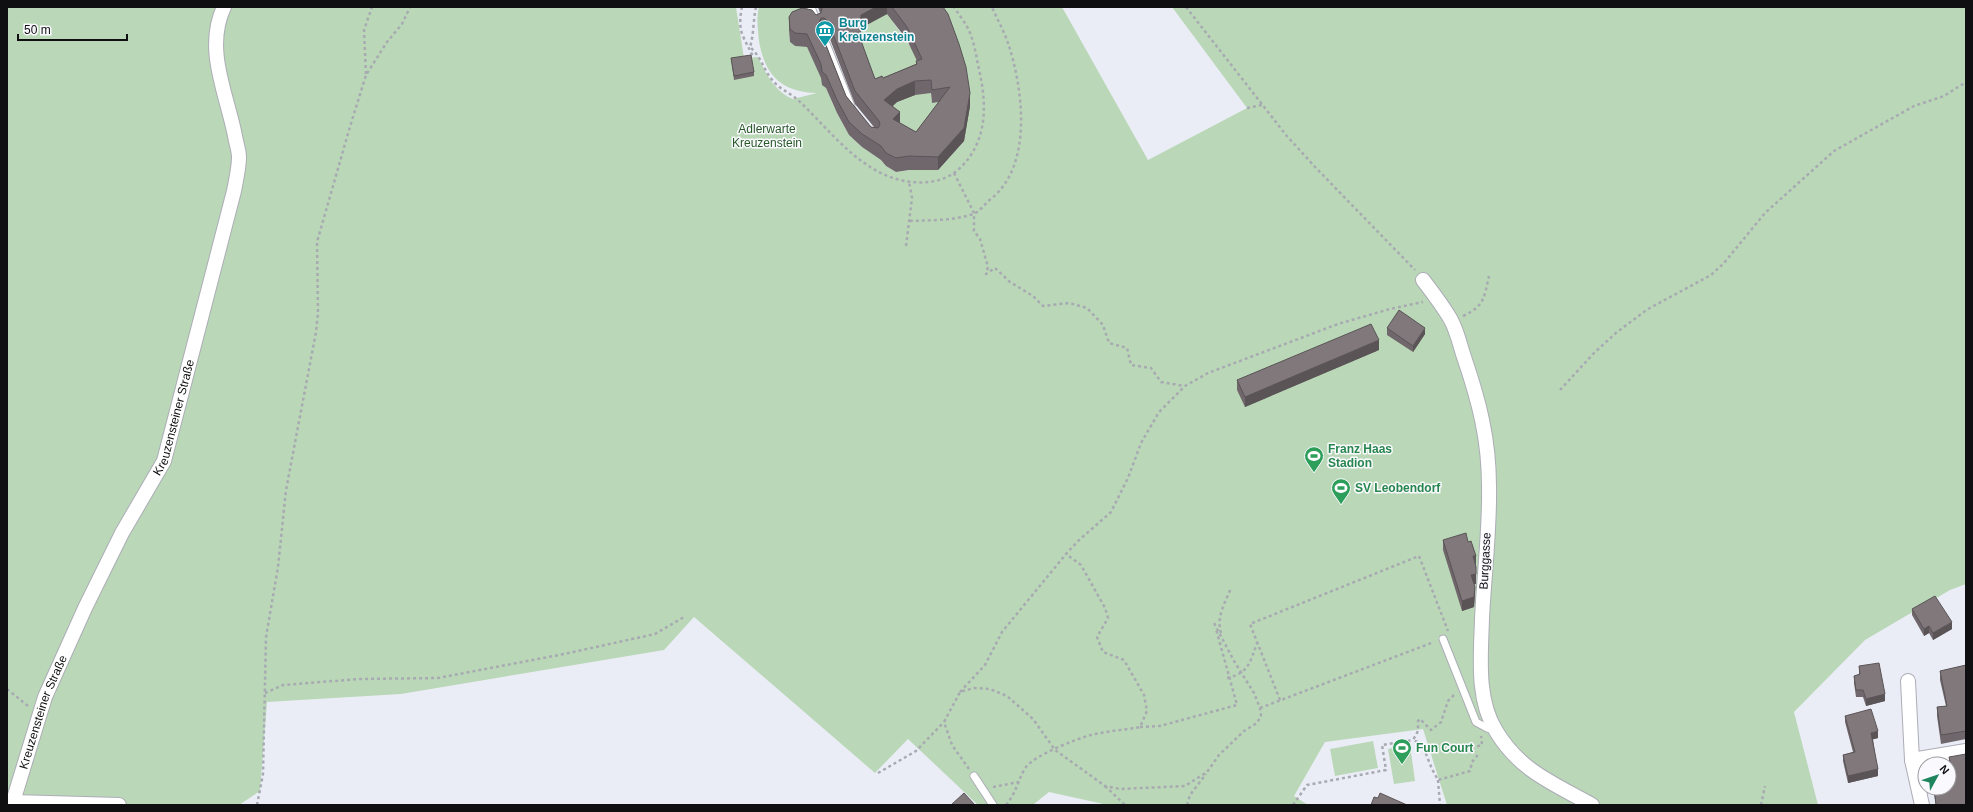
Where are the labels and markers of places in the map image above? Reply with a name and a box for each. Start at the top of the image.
place label: Burg Kreuzenstein [839,16,914,44]
museum icon: Burg Kreuzenstein [814,19,836,47]
place label: Franz Haas Stadion [1328,442,1392,470]
sports icon: Franz Haas Stadion [1303,445,1325,473]
sports icon: SV Leobendorf [1330,477,1352,505]
place label: SV Leobendorf [1355,481,1441,495]
sports icon: Fun Court [1391,737,1413,765]
place label: Fun Court [1416,741,1473,755]

